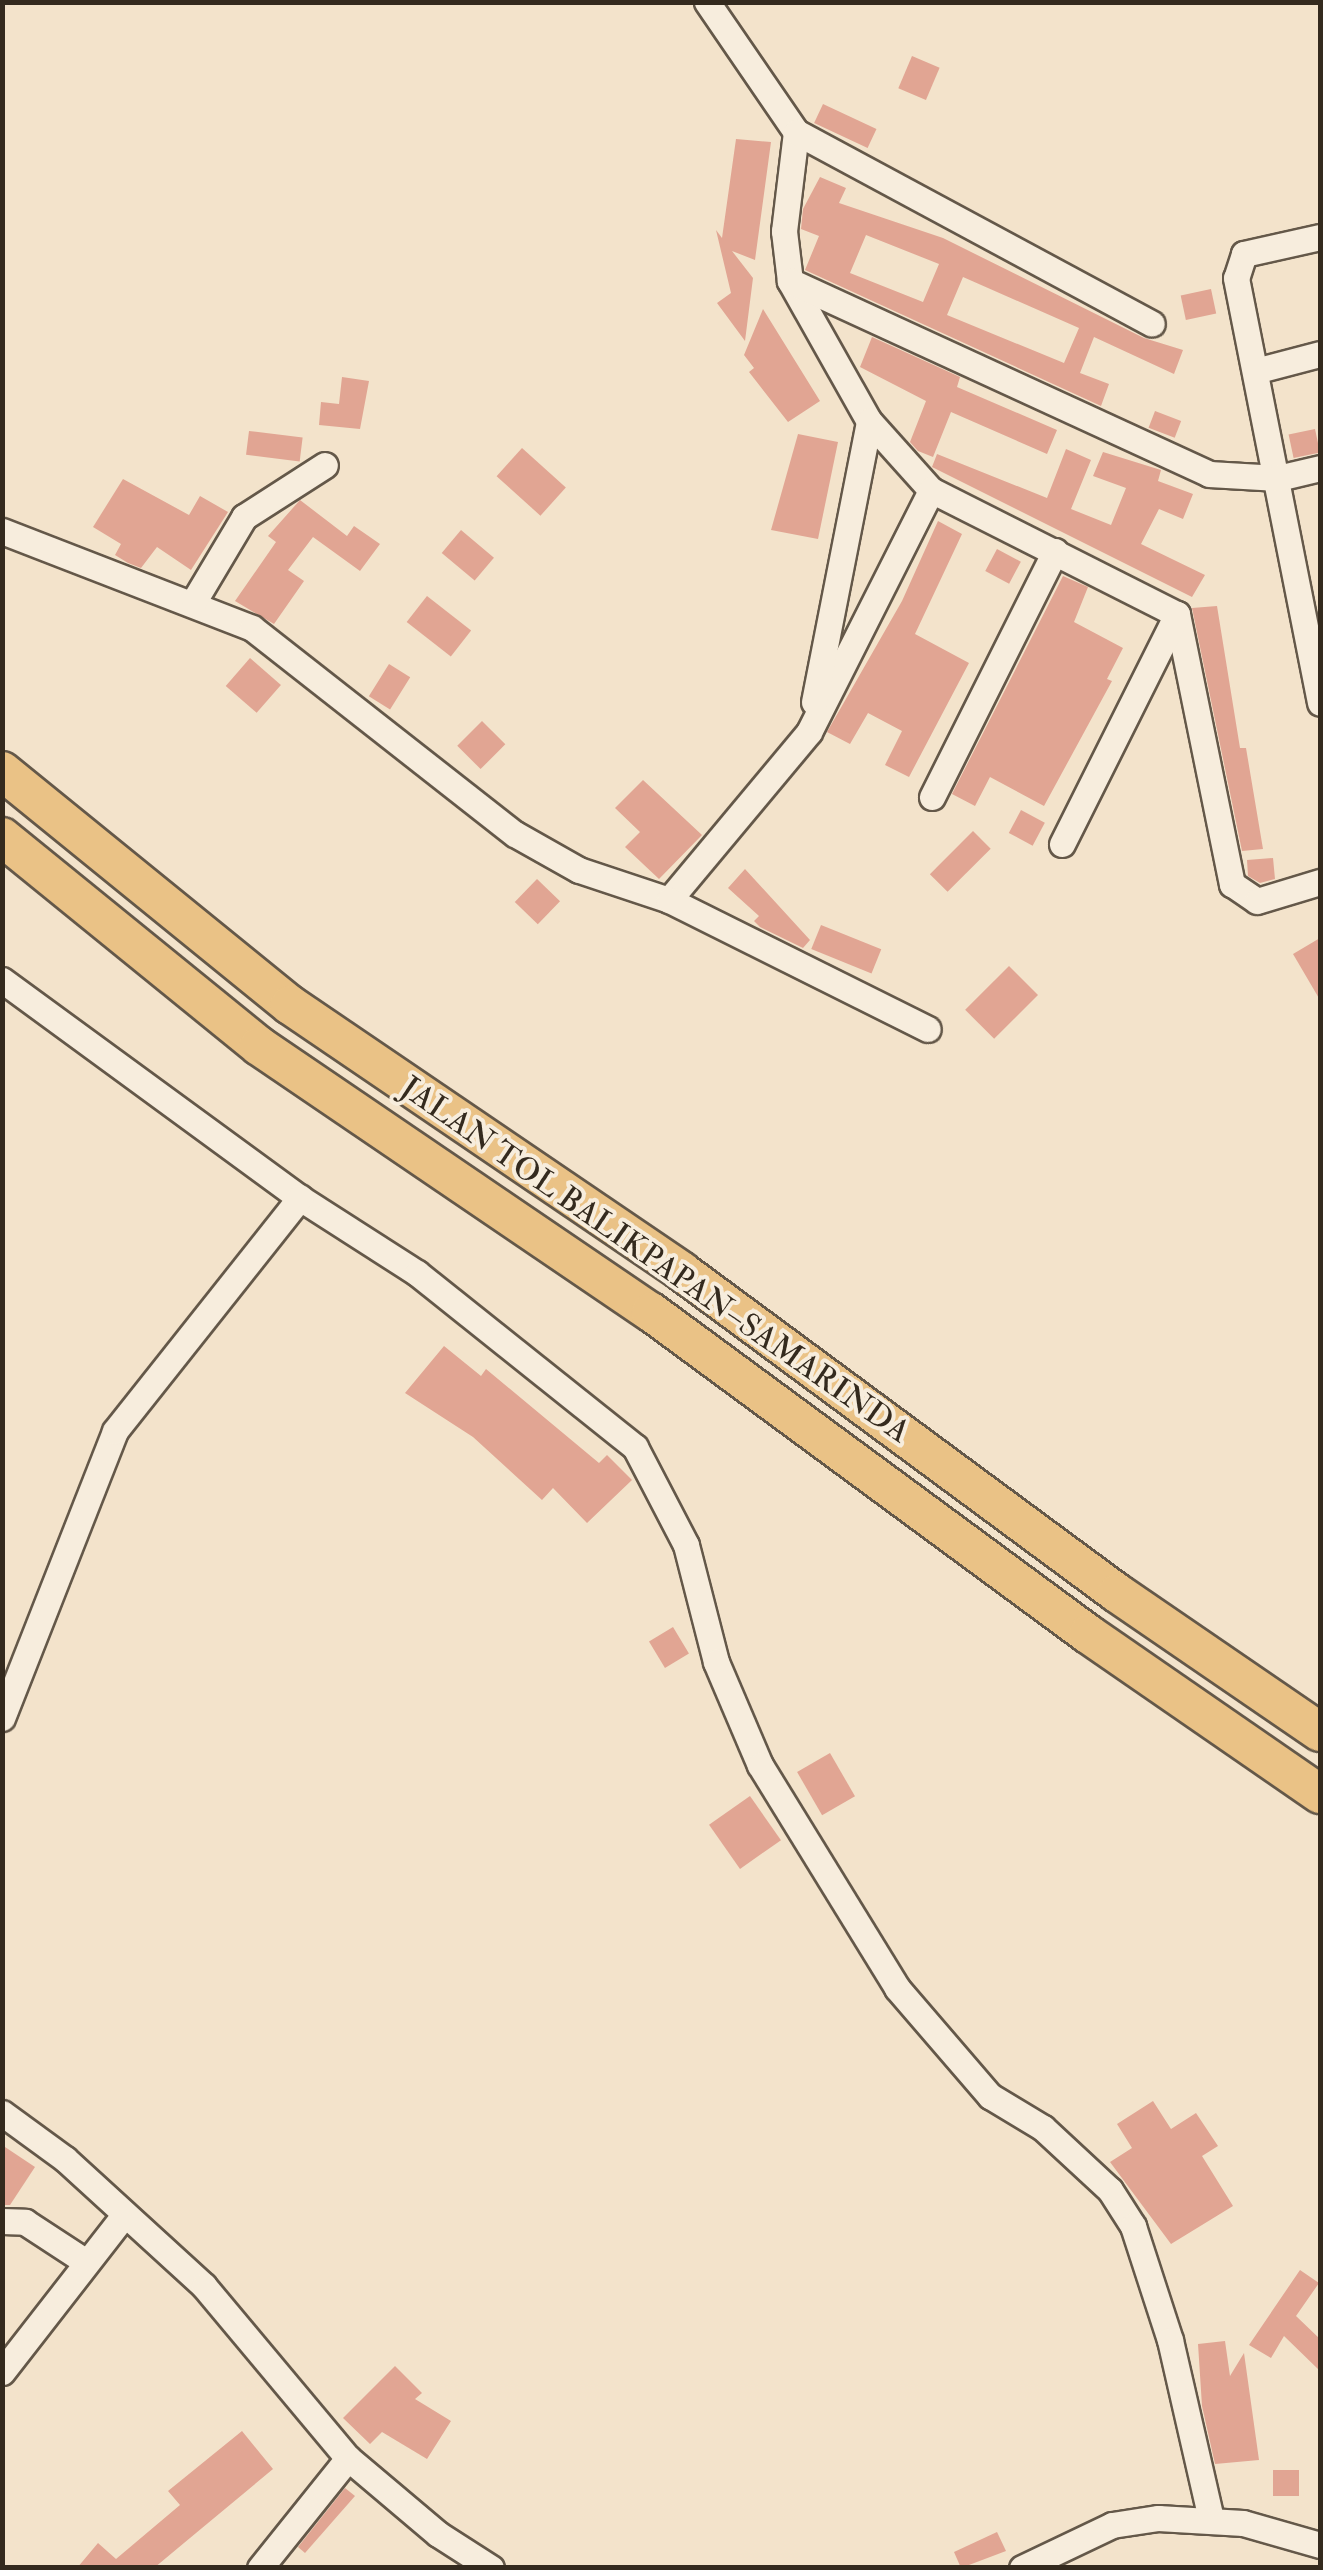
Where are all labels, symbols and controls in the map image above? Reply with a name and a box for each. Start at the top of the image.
street label: JALAN TOL BALIKPAPAN–SAMARINDA [393,1069,917,1451]

